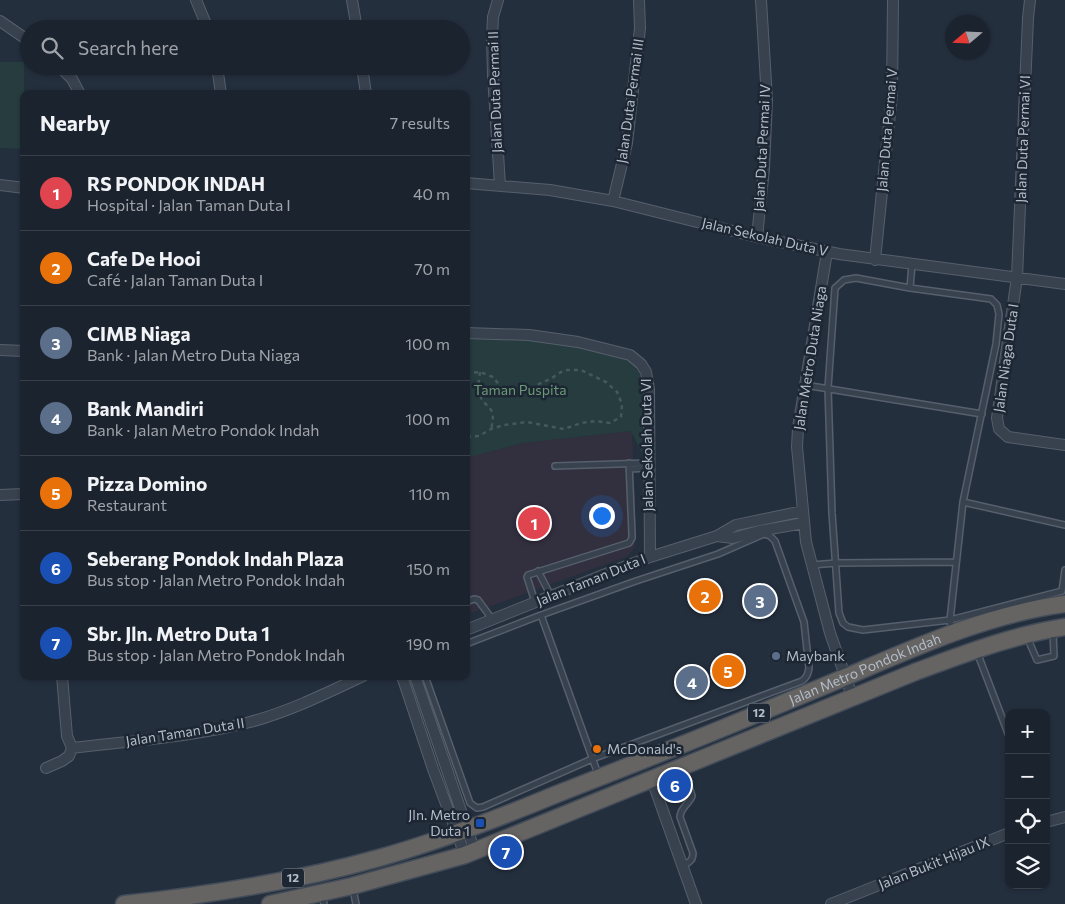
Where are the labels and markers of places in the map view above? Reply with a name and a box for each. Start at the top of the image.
pin: 1 [518,504,550,542]
pin: 2 [689,577,721,615]
pin: 3 [744,582,776,620]
place label: Maybank [786,647,845,664]
marker: Maybank [770,650,782,662]
pin: 5 [712,652,744,690]
pin: 4 [676,663,708,701]
place label: McDonald's [607,740,682,757]
marker: McDonald's [591,743,603,755]
pin: 6 [659,766,691,804]
place label: Jln. Metro Duta 1 [408,806,470,839]
marker: Jln. Metro Duta 1 [474,817,486,829]
pin: 7 [490,833,522,871]

